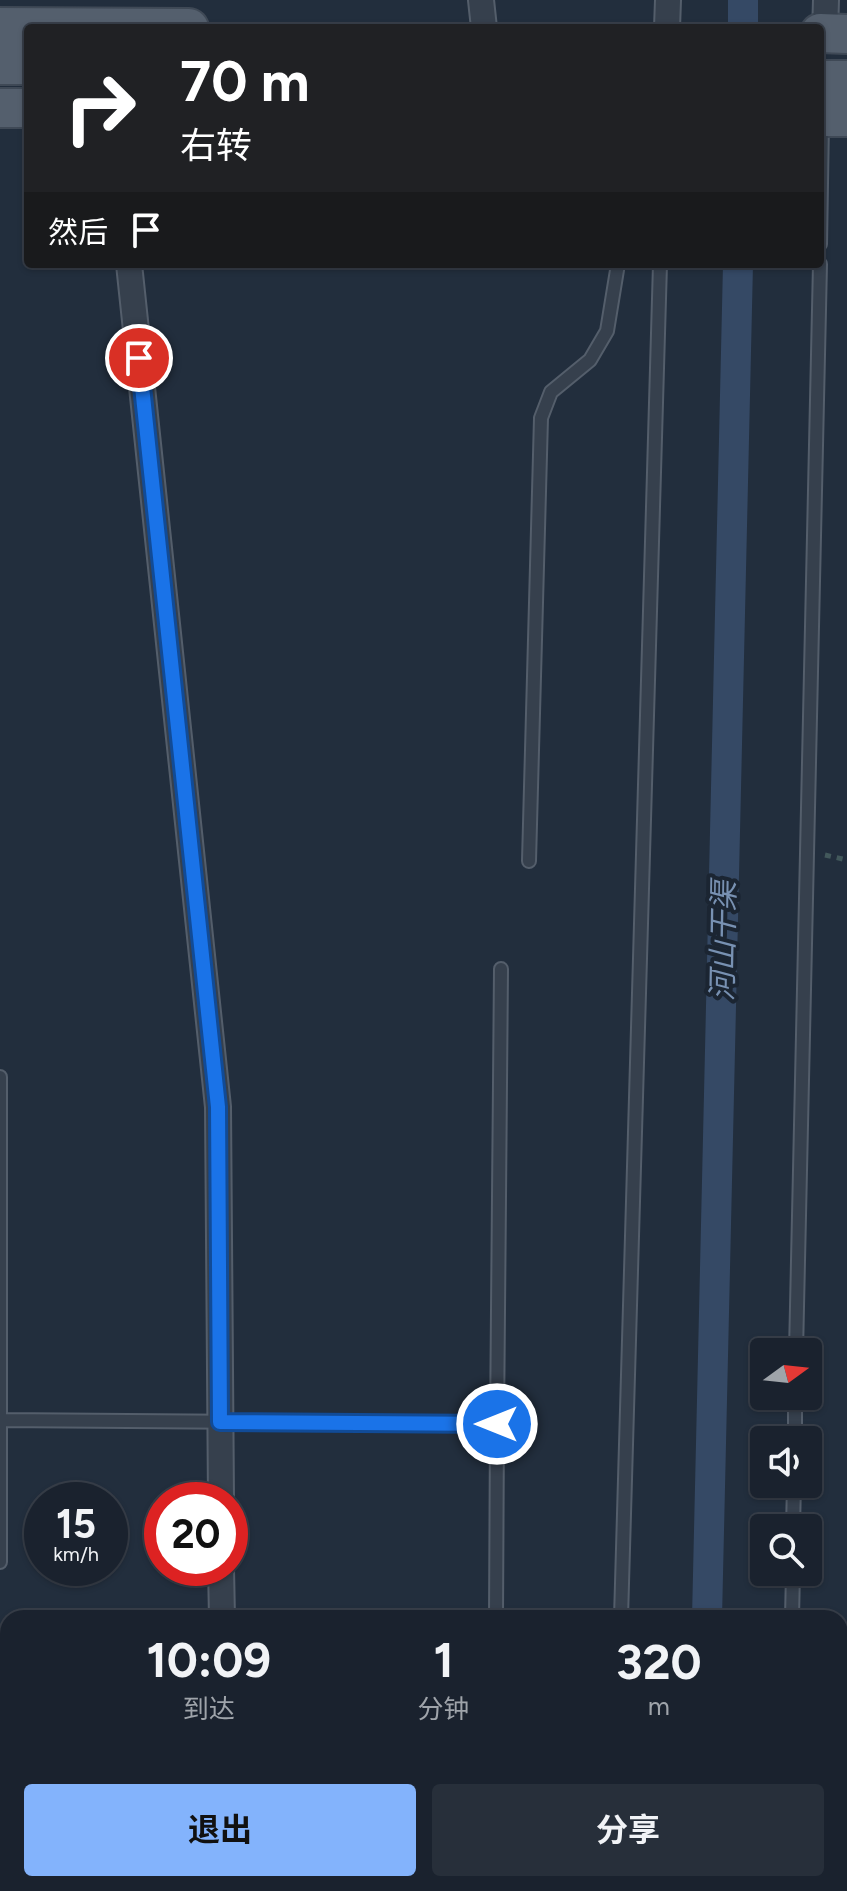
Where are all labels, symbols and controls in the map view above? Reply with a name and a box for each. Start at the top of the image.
text: 70 m [180,48,310,115]
icon: right [48,56,152,160]
text: 右转 [180,124,252,167]
icon: arrive [124,208,168,252]
text: 然后 [48,214,108,251]
pin [105,324,173,392]
icon: arrive [117,336,161,380]
water label: 河山干渠 [703,877,743,1001]
north arrow [750,1338,822,1410]
map controls [750,1338,822,1586]
position arrow [455,1382,539,1466]
button: sound [750,1426,822,1498]
speed limit sign: 20 [144,1482,248,1586]
text: 15 [56,1500,96,1548]
button: search [750,1514,822,1586]
text: km/h [53,1542,99,1566]
text: 10:09 [146,1631,271,1689]
text: 1 [433,1631,454,1689]
text: 320 [616,1633,702,1691]
text: m [648,1690,670,1722]
text: 到达 [183,1693,235,1725]
text: 分钟 [418,1693,470,1725]
button: 退出 [24,1784,416,1876]
button: 分享 [432,1784,824,1876]

